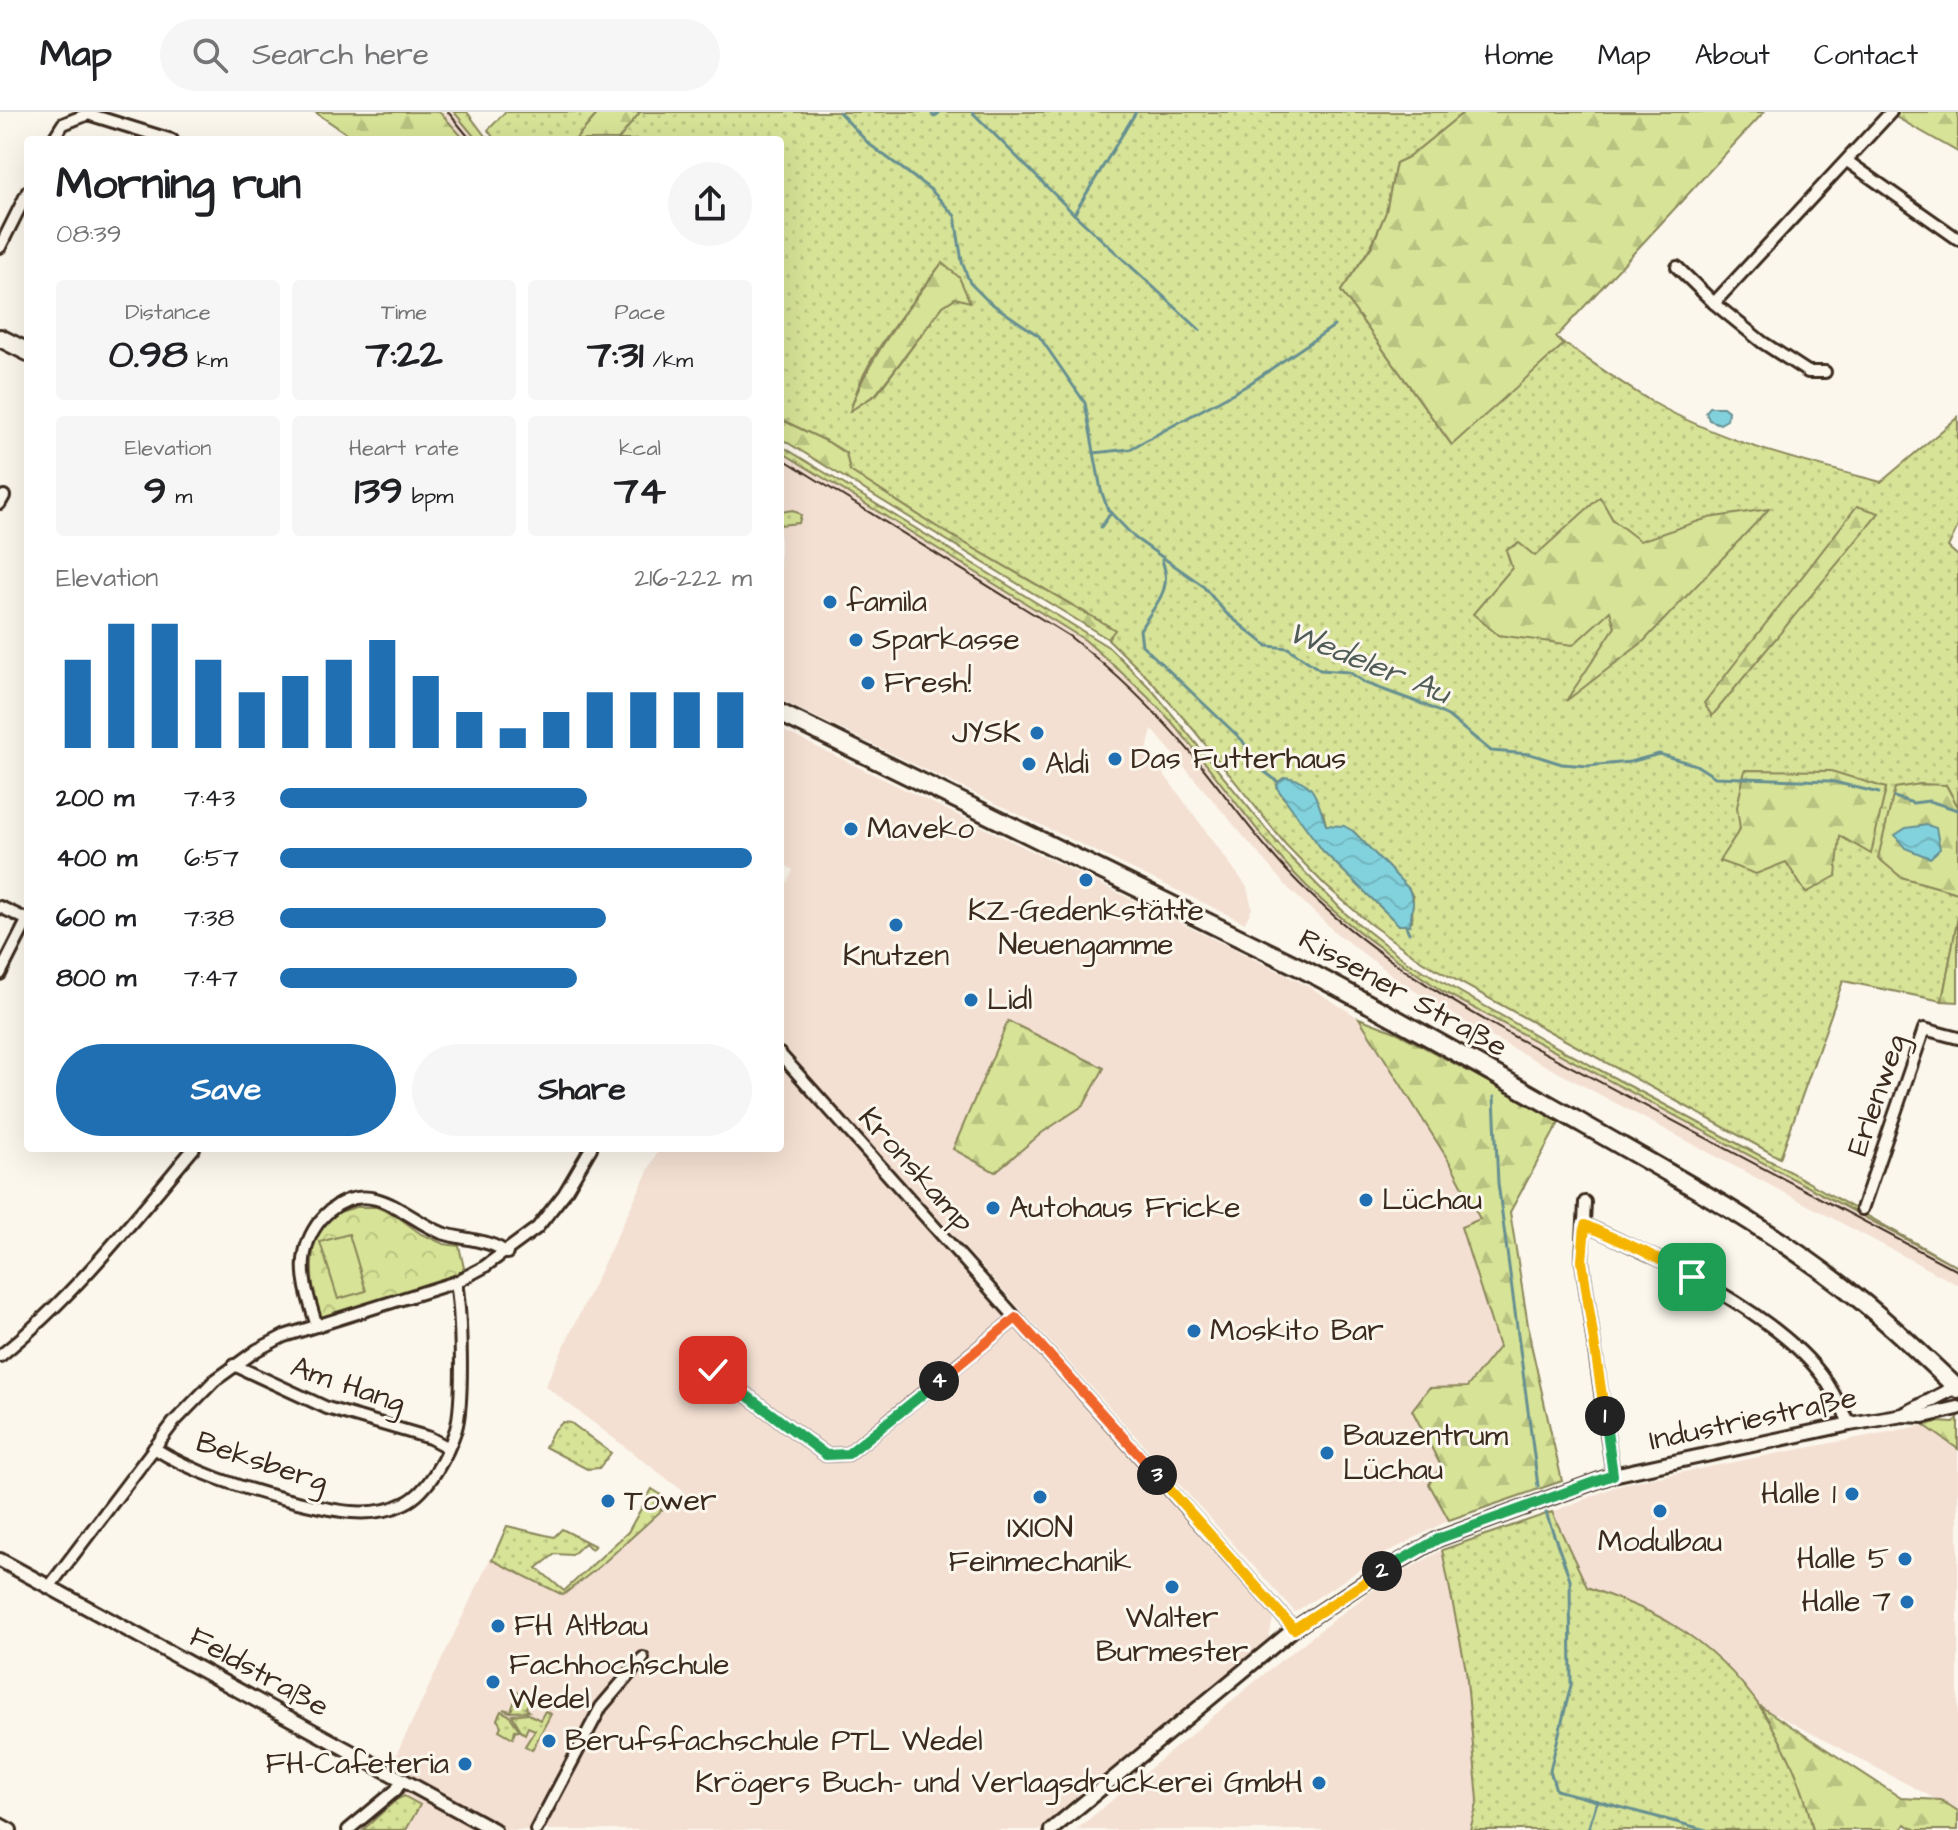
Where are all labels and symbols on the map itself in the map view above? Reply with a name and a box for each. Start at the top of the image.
place label: famila [846,581,927,623]
marker: famila [821,593,839,611]
water label: Wedeler Au [1281,610,1458,716]
place label: Sparkasse [872,619,1020,661]
marker: Sparkasse [847,631,865,649]
place label: Fresh! [884,662,972,704]
marker: Fresh! [859,674,877,692]
place label: JYSK [952,712,1021,754]
marker: JYSK [1028,724,1046,742]
place label: Das Futterhaus [1131,738,1346,780]
place label: Aldi [1045,743,1089,785]
marker: Das Futterhaus [1106,750,1124,768]
marker: Aldi [1020,755,1038,773]
place label: Maveko [867,808,974,850]
marker: Maveko [842,820,860,838]
marker: KZ-Gedenkstätte Neuengamme [1077,871,1095,889]
place label: KZ-Gedenkstätte Neuengamme [968,890,1204,967]
marker: Knutzen [887,916,905,934]
street label: Rissener Straße [1291,918,1515,1068]
place label: Knutzen [843,935,949,977]
place label: Lidl [987,979,1032,1021]
marker: Lidl [962,991,980,1009]
street label: Erlenweg [1837,1028,1918,1162]
street label: Kronskamp [848,1098,984,1242]
place label: Lüchau [1382,1179,1482,1221]
place label: Autohaus Fricke [1009,1187,1240,1229]
marker: Lüchau [1357,1191,1375,1209]
marker: Autohaus Fricke [984,1199,1002,1217]
pin [1658,1243,1726,1311]
place label: Moskito Bar [1210,1310,1384,1352]
marker: Moskito Bar [1185,1322,1203,1340]
pin [679,1336,747,1404]
street label: Am Hang [285,1346,411,1425]
pin: 4 [919,1361,959,1401]
street label: Industriestraße [1645,1376,1861,1462]
pin: 1 [1585,1396,1625,1436]
place label: Bauzentrum Lüchau [1343,1415,1509,1491]
street label: Beksberg [190,1421,333,1504]
marker: Bauzentrum Lüchau [1318,1444,1336,1462]
pin: 3 [1137,1455,1177,1495]
place label: Halle 1 [1761,1473,1836,1515]
place label: Tower [624,1480,717,1522]
marker: Halle 1 [1843,1485,1861,1503]
marker: IXION Feinmechanik [1031,1488,1049,1506]
marker: Tower [599,1492,617,1510]
marker: Modulbau [1651,1502,1669,1520]
place label: IXION Feinmechanik [948,1507,1132,1583]
place label: Modulbau [1598,1521,1722,1563]
place label: Halle 5 [1797,1538,1889,1580]
marker: Halle 5 [1896,1550,1914,1568]
pin: 2 [1362,1551,1402,1591]
marker: Walter Burmester [1163,1578,1181,1596]
place label: Halle 7 [1801,1581,1891,1623]
marker: Halle 7 [1898,1593,1916,1611]
place label: Walter Burmester [1096,1597,1248,1673]
place label: FH Altbau [514,1605,648,1647]
street label: Feldstraße [182,1616,336,1728]
marker: FH Altbau [489,1617,507,1635]
place label: Fachhochschule Wedel [509,1644,730,1720]
marker: Fachhochschule Wedel [484,1673,502,1691]
place label: Berufsfachschule PTL Wedel [565,1720,983,1762]
marker: Berufsfachschule PTL Wedel [540,1732,558,1750]
place label: FH-Cafeteria [265,1743,449,1785]
marker: FH-Cafeteria [456,1755,474,1773]
place label: Krögers Buch- und Verlagsdruckerei GmbH [695,1762,1303,1805]
marker: Krögers Buch- und Verlagsdruckerei GmbH [1310,1774,1328,1792]

